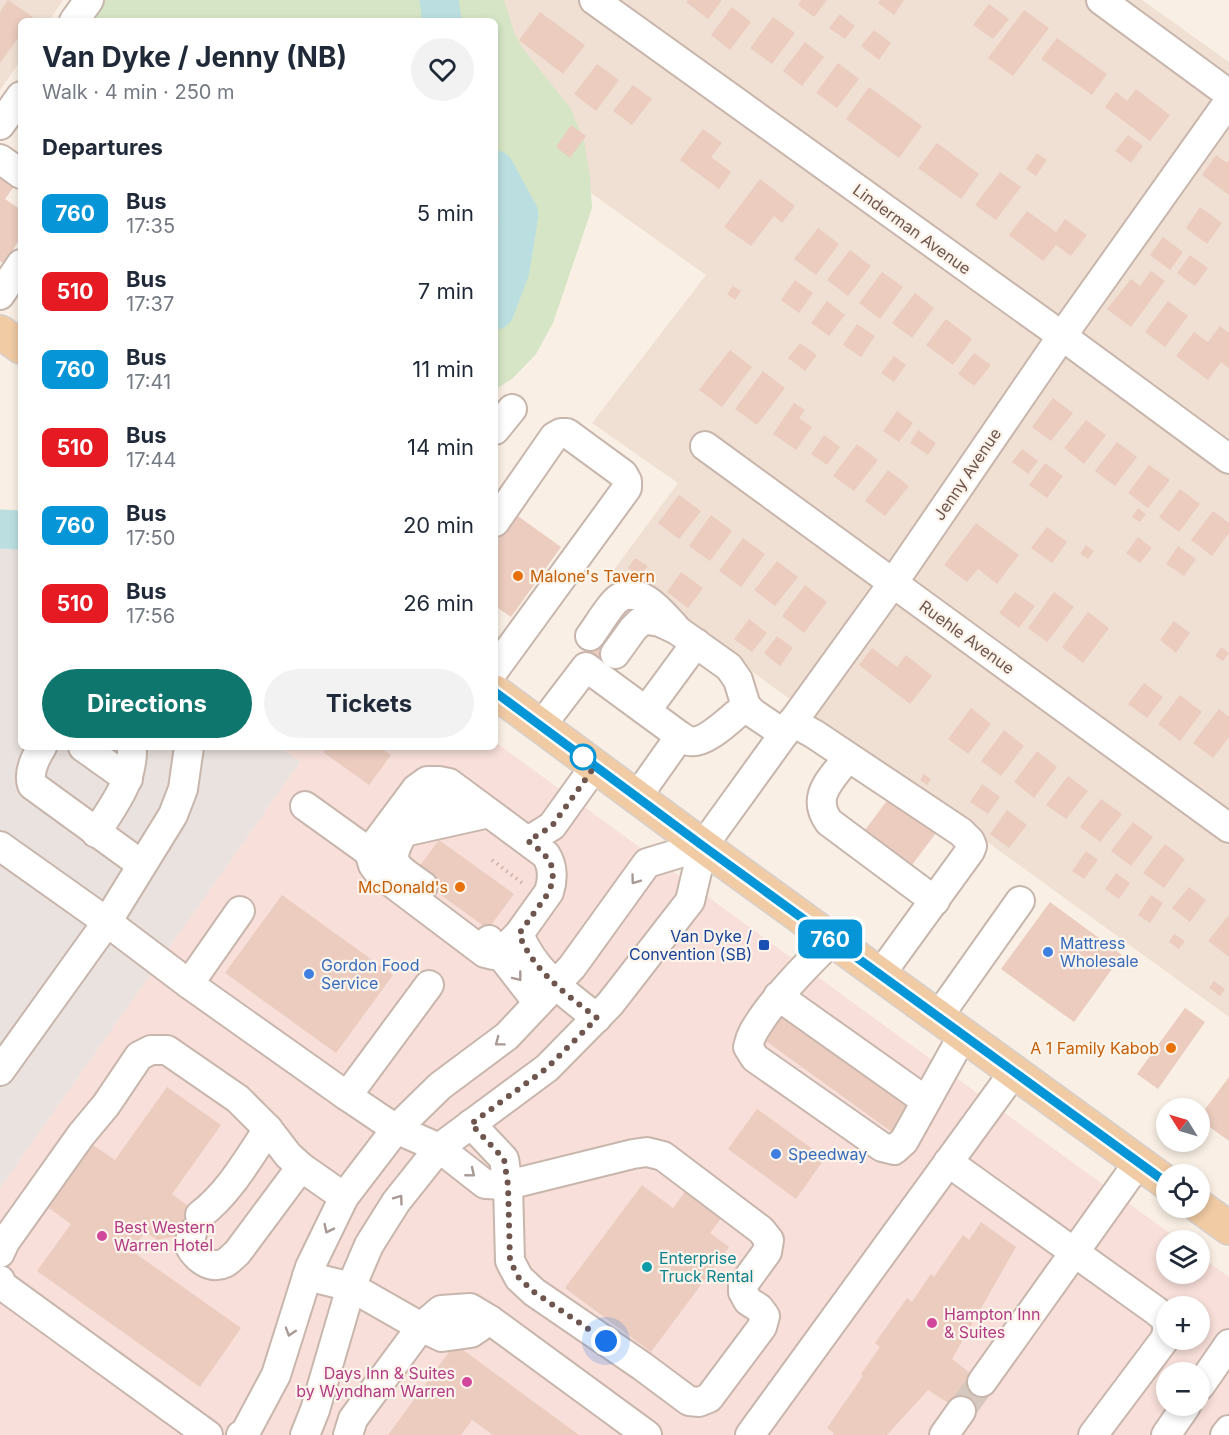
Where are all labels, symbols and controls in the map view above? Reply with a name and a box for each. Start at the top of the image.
button: heart [411,38,474,101]
text: Van Dyke / Jenny (NB) [42,40,347,74]
text: Walk · 4 min · 250 m [42,80,235,104]
text: Departures [42,134,163,160]
street label: Linderman Avenue [849,179,975,279]
text: Bus [126,188,167,214]
text: 5 min [417,200,474,226]
text: 760 [55,201,95,226]
text: 17:35 [126,214,175,238]
text: Bus [126,266,167,292]
text: 7 min [418,278,474,304]
text: 510 [57,279,93,304]
text: 17:37 [126,292,174,316]
text: Bus [126,344,167,370]
text: 11 min [412,356,474,382]
text: 760 [55,357,95,382]
text: 17:41 [126,370,171,394]
text: Bus [126,422,167,448]
street label: Jenny Avenue [929,424,1005,524]
text: 14 min [407,434,474,460]
text: 510 [57,435,93,460]
text: 17:44 [126,448,176,472]
text: Bus [126,500,167,526]
text: 20 min [403,512,474,538]
text: 760 [55,513,95,538]
text: 17:50 [126,526,175,550]
place label: Malone's Tavern [530,566,655,586]
marker: Malone's Tavern [511,569,525,583]
text: Bus [126,578,167,604]
text: 26 min [403,590,474,616]
text: 510 [57,591,93,616]
street label: Ruehle Avenue [916,596,1018,678]
text: 17:56 [126,604,175,628]
button: Directions [42,669,252,738]
button: Tickets [264,669,474,738]
unlabelled marker [570,744,596,770]
one-way arrow [631,874,642,885]
place label: McDonald's [358,877,448,897]
marker: McDonald's [453,880,467,894]
line badge: 760 [796,920,864,958]
place label: Van Dyke / Convention (SB) [629,926,752,964]
text: 760 [810,927,850,952]
place label: Mattress Wholesale [1060,933,1139,971]
marker: Van Dyke / Convention (SB) [757,938,771,952]
marker: Mattress Wholesale [1041,945,1055,959]
place label: Gordon Food Service [321,955,419,993]
marker: Gordon Food Service [302,967,316,981]
one-way arrow [511,970,522,981]
one-way arrow [495,1034,506,1045]
place label: A 1 Family Kabob [1030,1038,1159,1058]
marker: A 1 Family Kabob [1164,1041,1178,1055]
north arrow [1156,1098,1210,1152]
map controls [1156,1098,1210,1416]
place label: Speedway [788,1144,867,1164]
marker: Speedway [769,1147,783,1161]
button: locate [1156,1164,1210,1218]
one-way arrow [464,1166,475,1177]
one-way arrow [391,1195,402,1206]
place label: Best Western Warren Hotel [114,1217,215,1255]
one-way arrow [324,1223,335,1234]
marker: Best Western Warren Hotel [95,1229,109,1243]
button: layers [1156,1230,1210,1284]
place label: Enterprise Truck Rental [659,1248,753,1286]
marker: Enterprise Truck Rental [640,1260,654,1274]
button: + [1156,1296,1210,1350]
place label: Hampton Inn & Suites [944,1304,1041,1342]
marker: Hampton Inn & Suites [925,1316,939,1330]
one-way arrow [285,1326,297,1337]
your location [591,1326,621,1356]
button: − [1156,1362,1210,1416]
place label: Days Inn & Suites by Wyndham Warren [296,1363,455,1401]
marker: Days Inn & Suites by Wyndham Warren [460,1375,474,1389]

